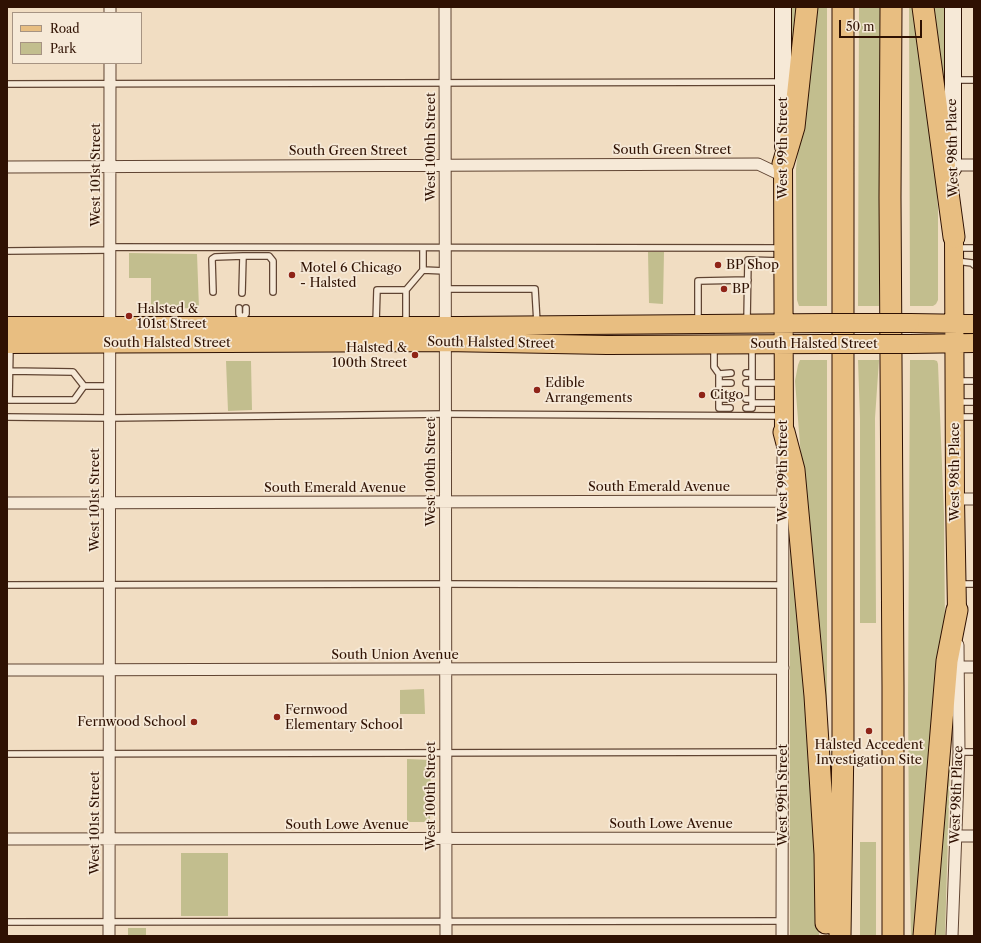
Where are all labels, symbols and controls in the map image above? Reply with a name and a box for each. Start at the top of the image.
legend [12,12,142,64]
scale bar [841,12,924,38]
text: 50 m [846,19,875,34]
text: Road [50,21,80,36]
text: Park [50,41,76,56]
street label: West 100th Street [423,92,439,202]
street label: West 99th Street [775,97,791,199]
street label: West 98th Place [944,98,962,198]
street label: West 101st Street [88,123,104,227]
street label: South Green Street [613,142,731,158]
street label: South Green Street [289,143,407,159]
place label: BP Shop [726,257,779,273]
place label: Motel 6 Chicago - Halsted [300,260,402,291]
marker: BP Shop [713,260,723,270]
marker: Motel 6 Chicago - Halsted [287,270,297,280]
place label: BP [732,281,750,297]
marker: BP [719,284,729,294]
place label: Halsted & 101st Street [137,301,207,332]
marker: Halsted & 101st Street [124,311,134,321]
street label: South Halsted Street [427,334,555,352]
street label: South Halsted Street [103,335,231,351]
street label: South Halsted Street [750,336,878,352]
place label: Halsted & 100th Street [332,340,407,371]
marker: Halsted & 100th Street [410,350,420,360]
place label: Edible Arrangements [545,375,632,406]
marker: Edible Arrangements [532,385,542,395]
place label: Citgo [710,387,743,403]
marker: Citgo [697,390,707,400]
street label: West 100th Street [423,417,439,527]
street label: West 99th Street [775,420,791,522]
street label: West 98th Place [947,423,963,521]
street label: West 101st Street [87,448,103,552]
street label: South Emerald Avenue [588,479,730,495]
street label: South Emerald Avenue [264,480,406,496]
street label: South Union Avenue [331,647,459,663]
place label: Fernwood Elementary School [285,702,403,733]
marker: Fernwood Elementary School [272,712,282,722]
place label: Fernwood School [77,714,186,730]
marker: Fernwood School [189,717,199,727]
marker: Halsted Accedent Investigation Site [864,726,874,736]
place label: Halsted Accedent Investigation Site [815,737,923,768]
street label: West 100th Street [423,741,439,851]
street label: West 99th Street [775,744,791,846]
street label: West 98th Place [947,745,967,845]
street label: West 101st Street [87,771,103,875]
street label: South Lowe Avenue [609,816,733,832]
street label: South Lowe Avenue [285,817,409,833]

